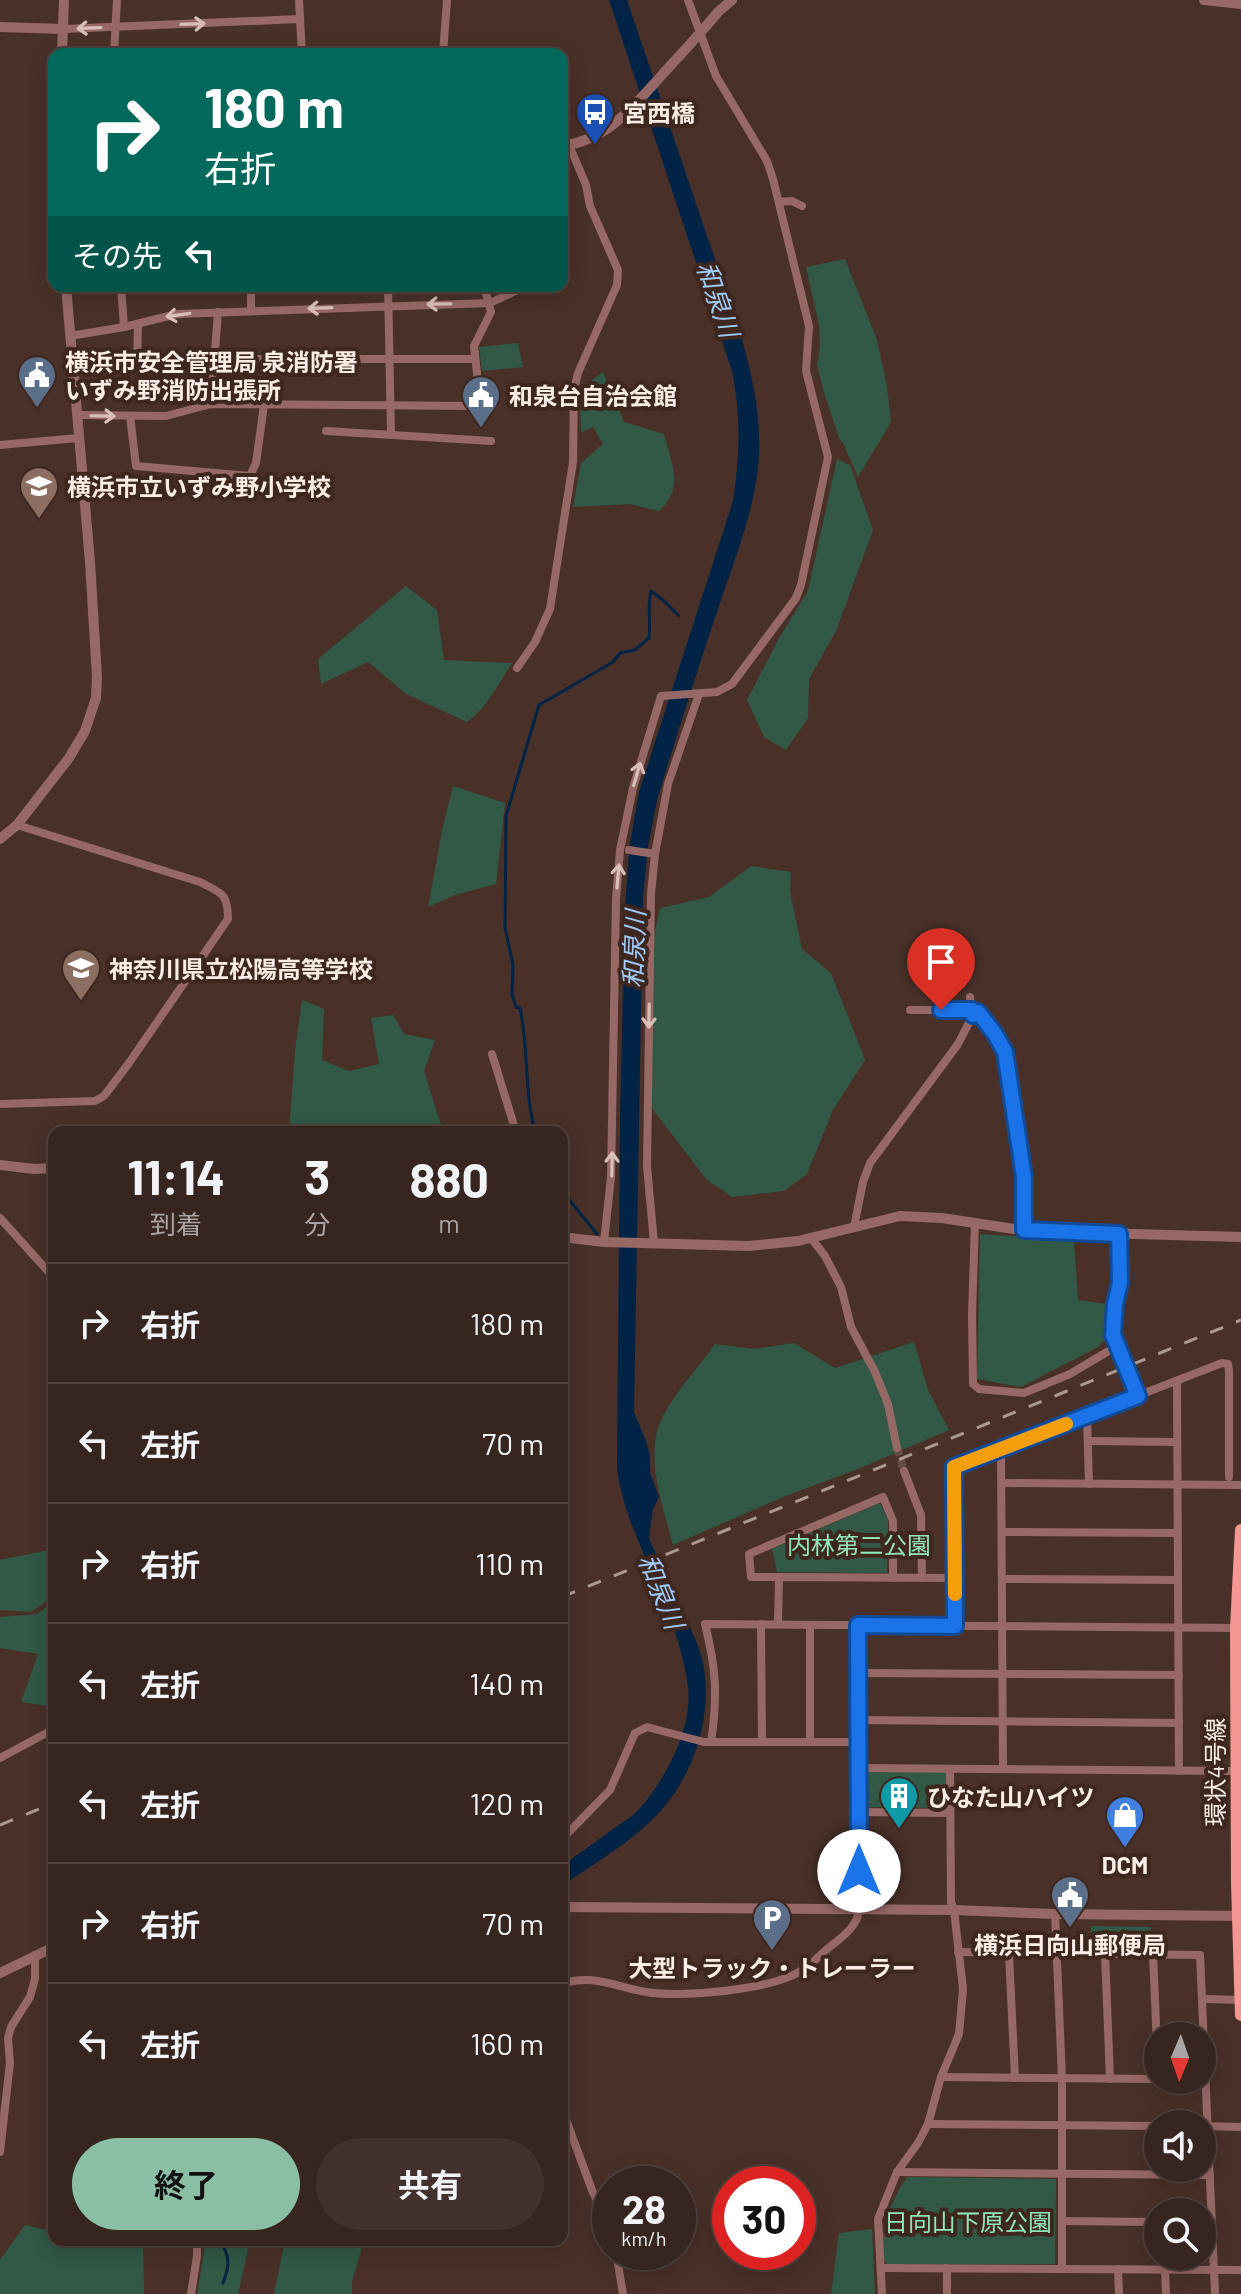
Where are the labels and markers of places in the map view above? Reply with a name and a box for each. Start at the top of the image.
bus stop icon: 宮西橋 [574,91,616,146]
place label: 宮西橋 [623,98,695,127]
place label: 横浜市安全管理局 泉消防署 いずみ野消防出張所 [65,347,358,404]
public building icon: 横浜市安全管理局 泉消防署 いずみ野消防出張所 [16,354,58,409]
public building icon: 和泉台自治会館 [460,374,502,429]
place label: 和泉台自治会館 [509,381,677,410]
school or university icon: 横浜市立いずみ野小学校 [18,465,60,520]
place label: 横浜市立いずみ野小学校 [67,472,331,501]
pin [907,928,975,1010]
school or university icon: 神奈川県立松陽高等学校 [60,947,102,1002]
place label: 神奈川県立松陽高等学校 [109,954,373,983]
building icon: ひなた山ハイツ [878,1775,920,1830]
place label: ひなた山ハイツ [927,1782,1095,1811]
shop icon: DCM [1104,1794,1146,1849]
place label: DCM [1102,1850,1148,1879]
public building icon: 横浜日向山郵便局 [1049,1874,1091,1929]
parking icon: 大型トラック・トレーラー [751,1897,793,1952]
place label: 横浜日向山郵便局 [974,1930,1166,1959]
place label: 大型トラック・トレーラー [628,1953,916,1982]

